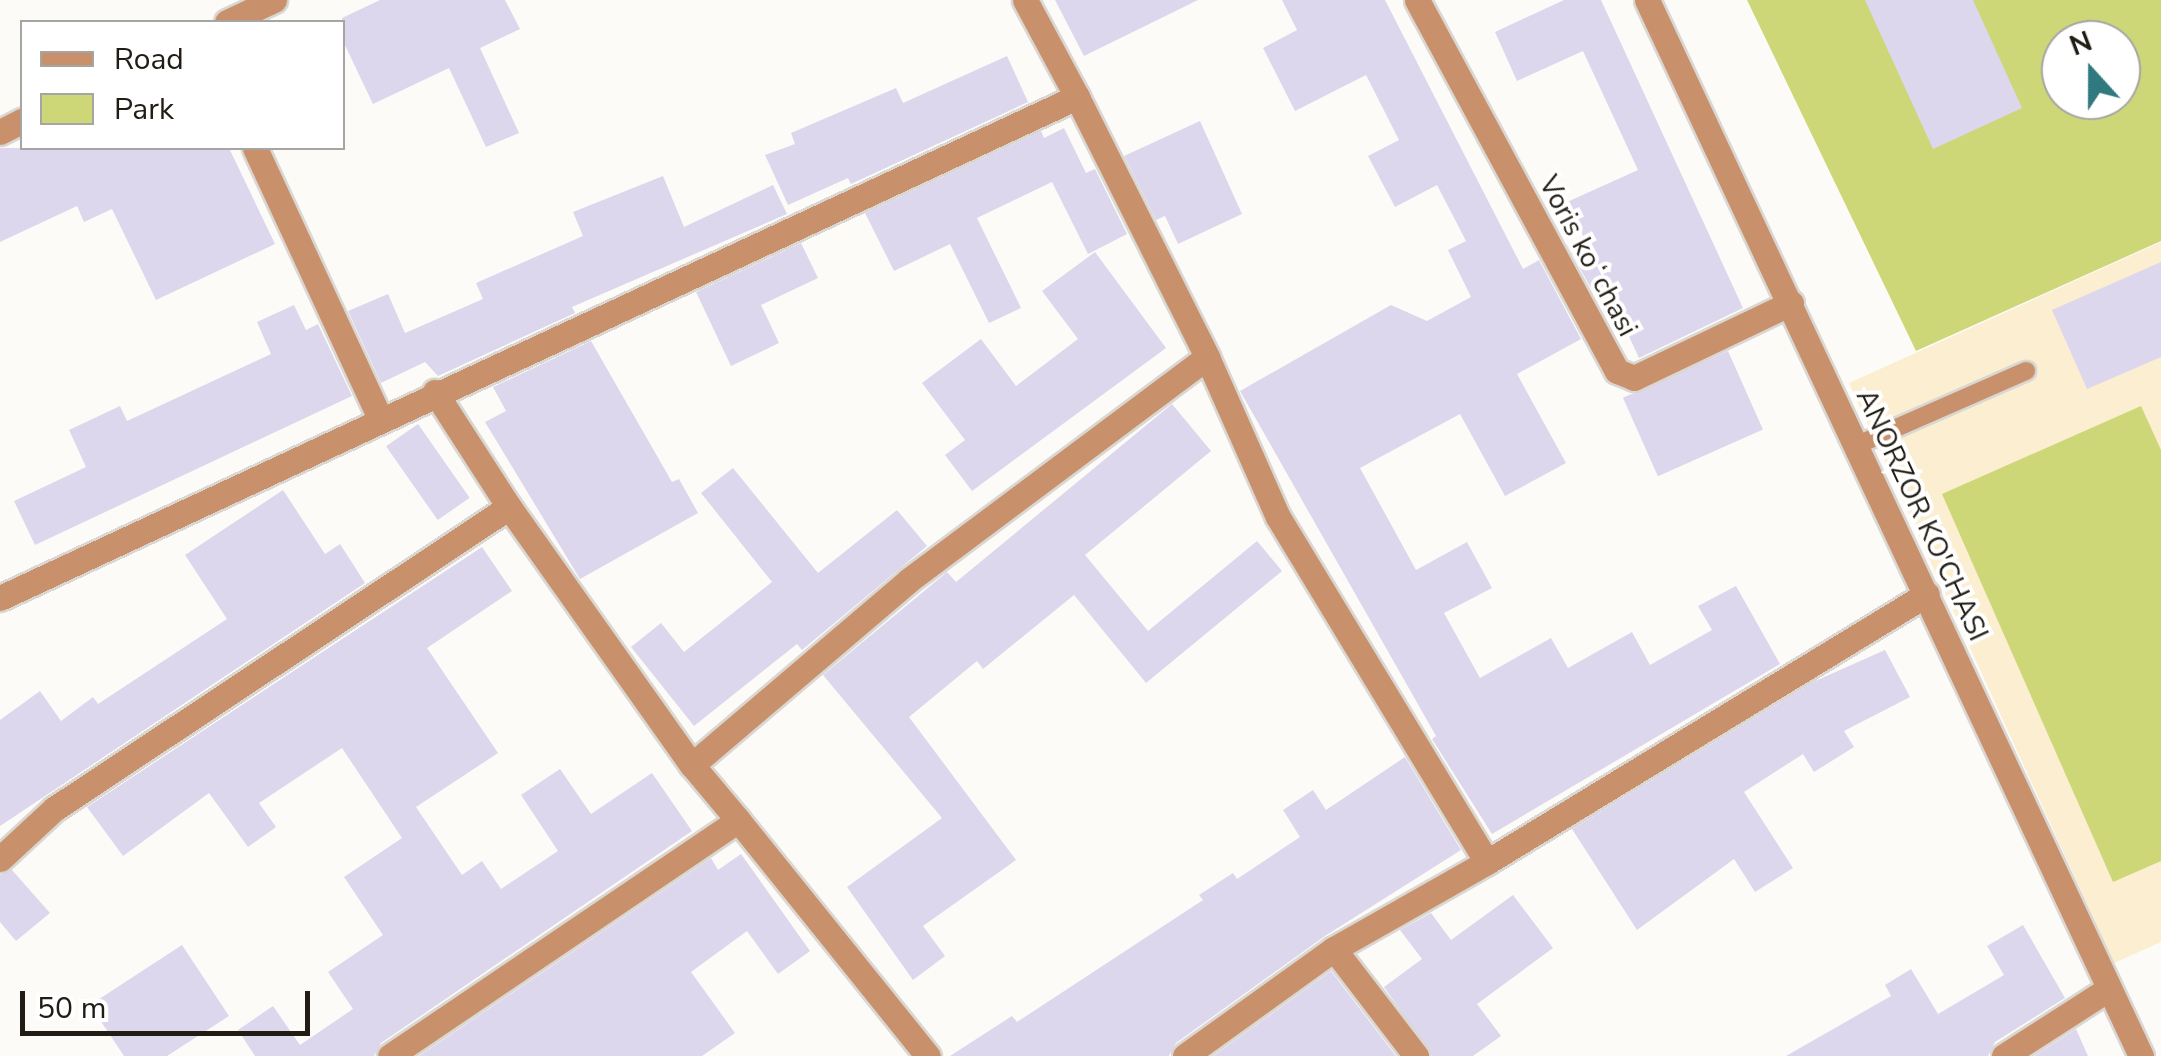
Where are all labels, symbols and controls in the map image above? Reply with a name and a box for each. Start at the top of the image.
legend [20,20,345,150]
north arrow [2041,20,2141,120]
text: N [2064,22,2098,65]
text: Road [114,39,184,80]
text: Park [114,89,174,130]
street label: Voris koʻchasi [1532,170,1644,342]
street label: ANORZOR KO'CHASI [1849,384,1995,646]
scale bar [25,971,315,1033]
text: 50 m [37,988,106,1029]

